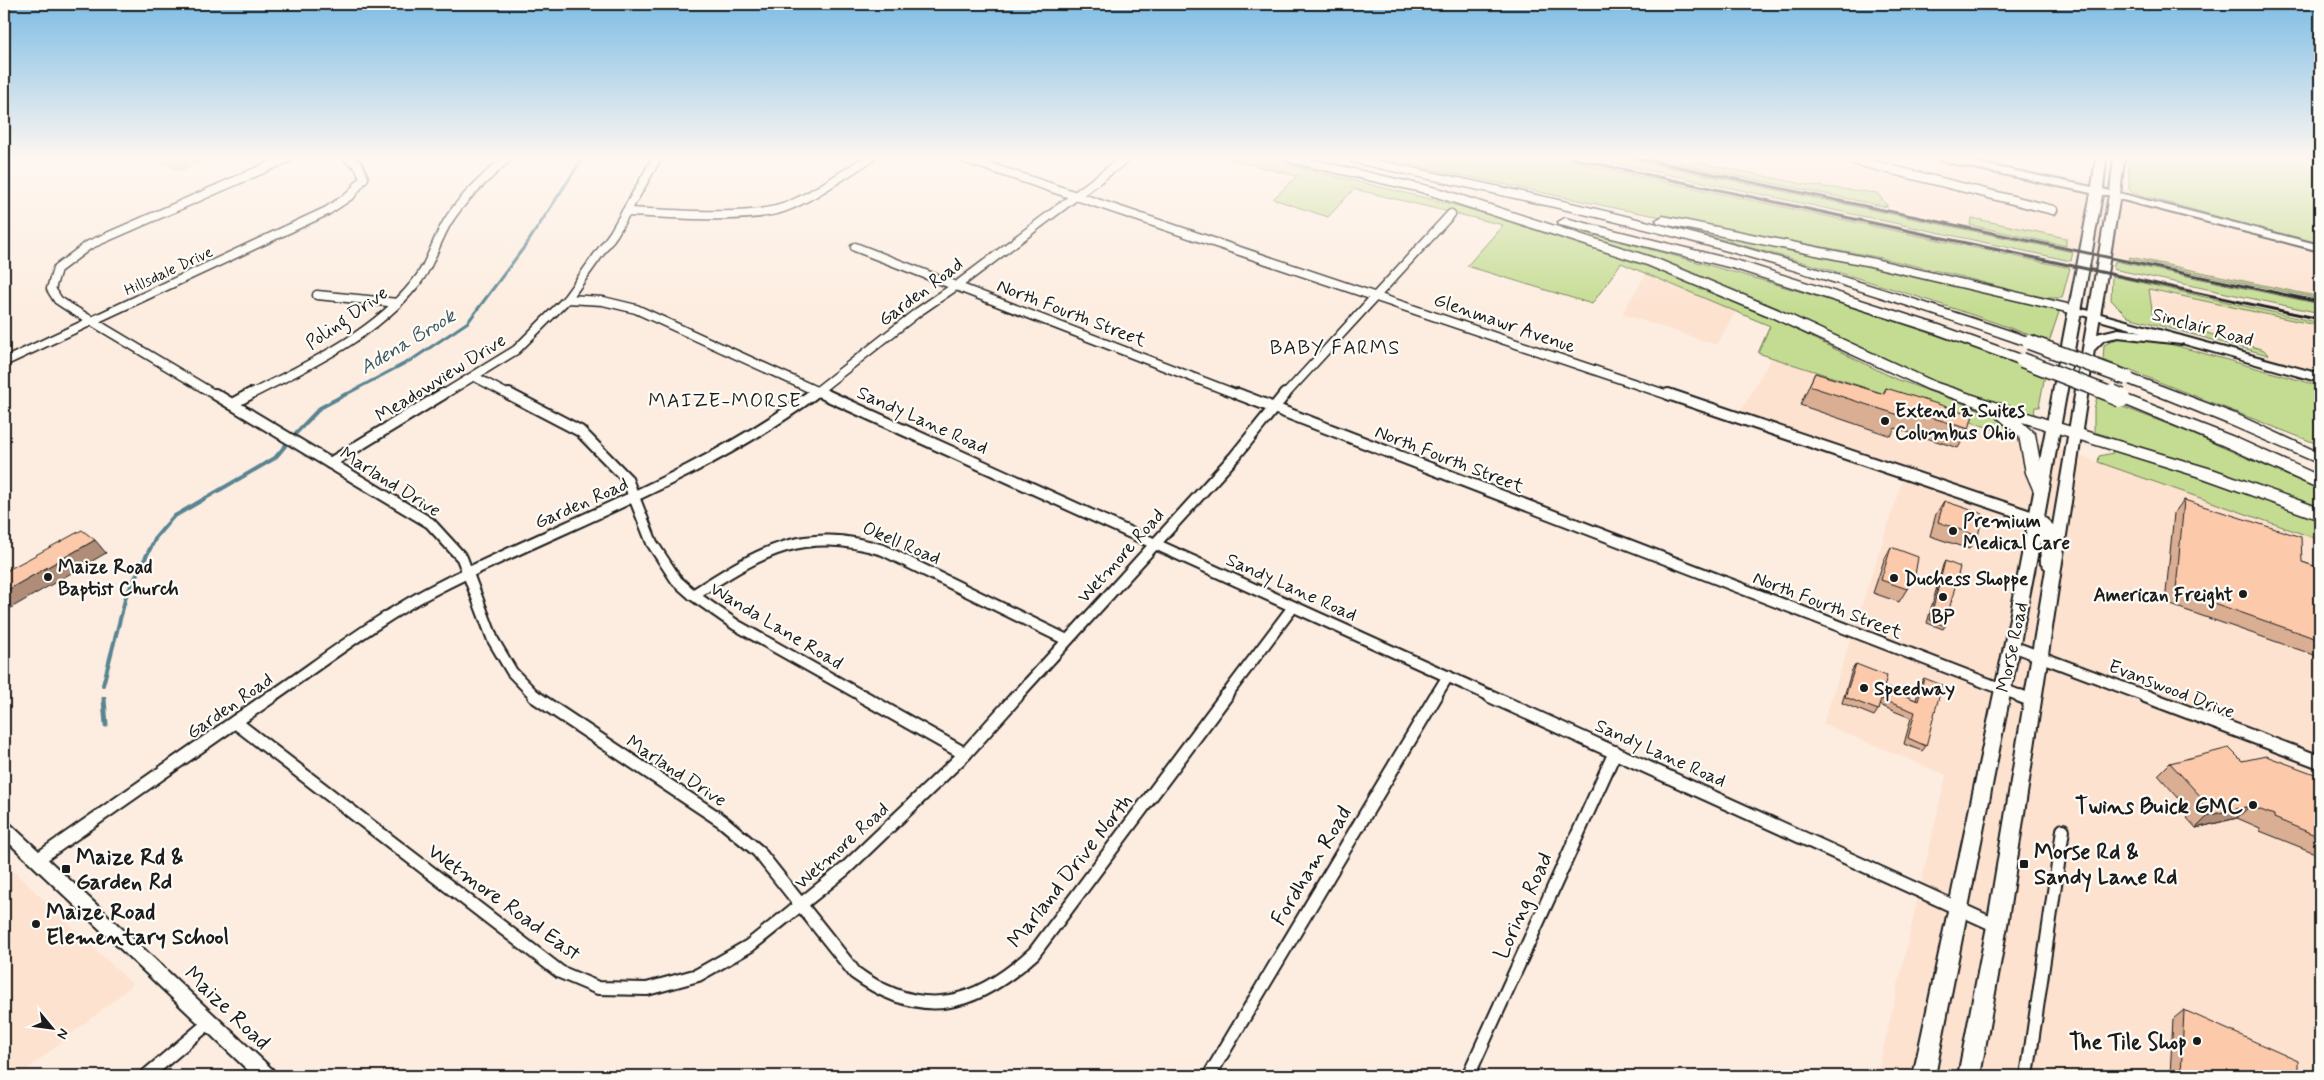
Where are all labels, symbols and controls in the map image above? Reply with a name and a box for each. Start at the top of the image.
street label: Hillsdale Drive [121,242,217,301]
street label: Garden Road [873,252,968,332]
street label: North Fourth Street [993,273,1150,353]
street label: Poling Drive [301,281,395,358]
street label: Glenmawr Avenue [1430,287,1579,359]
water label: Adena Brook [355,302,462,381]
street label: Sinclair Road [2149,302,2256,353]
street label: Meadowview Drive [371,328,511,429]
district label: BABY FARMS [1270,335,1400,362]
street label: Sandy Lane Road [853,380,992,461]
district label: MAIZE-MORSE [648,388,802,415]
place label: Extend a Suites Columbus Ohio [1895,399,2025,446]
marker: Extend a Suites Columbus Ohio [1879,415,1891,427]
street label: North Fourth Street [1371,419,1528,499]
street label: Marland Drive [335,441,446,523]
street label: Garden Road [531,472,632,535]
street label: Wetmore Road [1072,503,1170,609]
place label: Premium Medical Care [1963,509,2070,556]
street label: Okell Road [859,516,944,571]
marker: Premium Medical Care [1947,525,1959,537]
street label: Sandy Lane Road [1222,547,1361,628]
place label: Maize Road Baptist Church [58,555,179,602]
street label: North Fourth Street [1749,565,1906,645]
place label: Duchess Shoppe [1904,567,2029,592]
marker: Maize Road Baptist Church [42,571,54,583]
marker: Duchess Shoppe [1888,572,1900,584]
street label: Wanda Lane Road [705,577,847,676]
place label: American Freight [2093,583,2233,609]
marker: American Freight [2237,588,2249,600]
marker: BP [1937,591,1949,603]
street label: Morse Road [1991,600,2034,695]
place label: BP [1932,605,1956,630]
street label: Evanswood Drive [2105,654,2238,725]
street label: Garden Road [182,667,278,745]
place label: Speedway [1874,677,1955,702]
marker: Speedway [1858,682,1870,694]
street label: Sandy Lane Road [1591,713,1730,794]
street label: Marland Drive [621,729,731,813]
street label: Marland Drive North [1001,788,1140,954]
place label: Twins Buick GMC [2075,793,2243,821]
street label: Wetmore Road [789,797,895,895]
marker: Twins Buick GMC [2247,799,2259,811]
street label: Fordham Road [1265,801,1358,931]
street label: Wetmore Road East [422,837,586,968]
place label: Morse Rd & Sandy Lane Rd [2034,839,2177,893]
place label: Maize Rd & Garden Rd [76,844,184,897]
street label: Loring Road [1488,848,1561,964]
marker: Morse Rd & Sandy Lane Rd [2018,858,2030,870]
marker: Maize Rd & Garden Rd [60,863,72,875]
place label: Maize Road Elementary School [46,899,229,952]
marker: Maize Road Elementary School [30,918,42,930]
street label: Maize Road [178,960,276,1056]
north arrow [28,1002,78,1052]
text: N [52,1025,73,1042]
place label: The Tile Shop [2069,1029,2187,1057]
marker: The Tile Shop [2191,1035,2203,1047]

